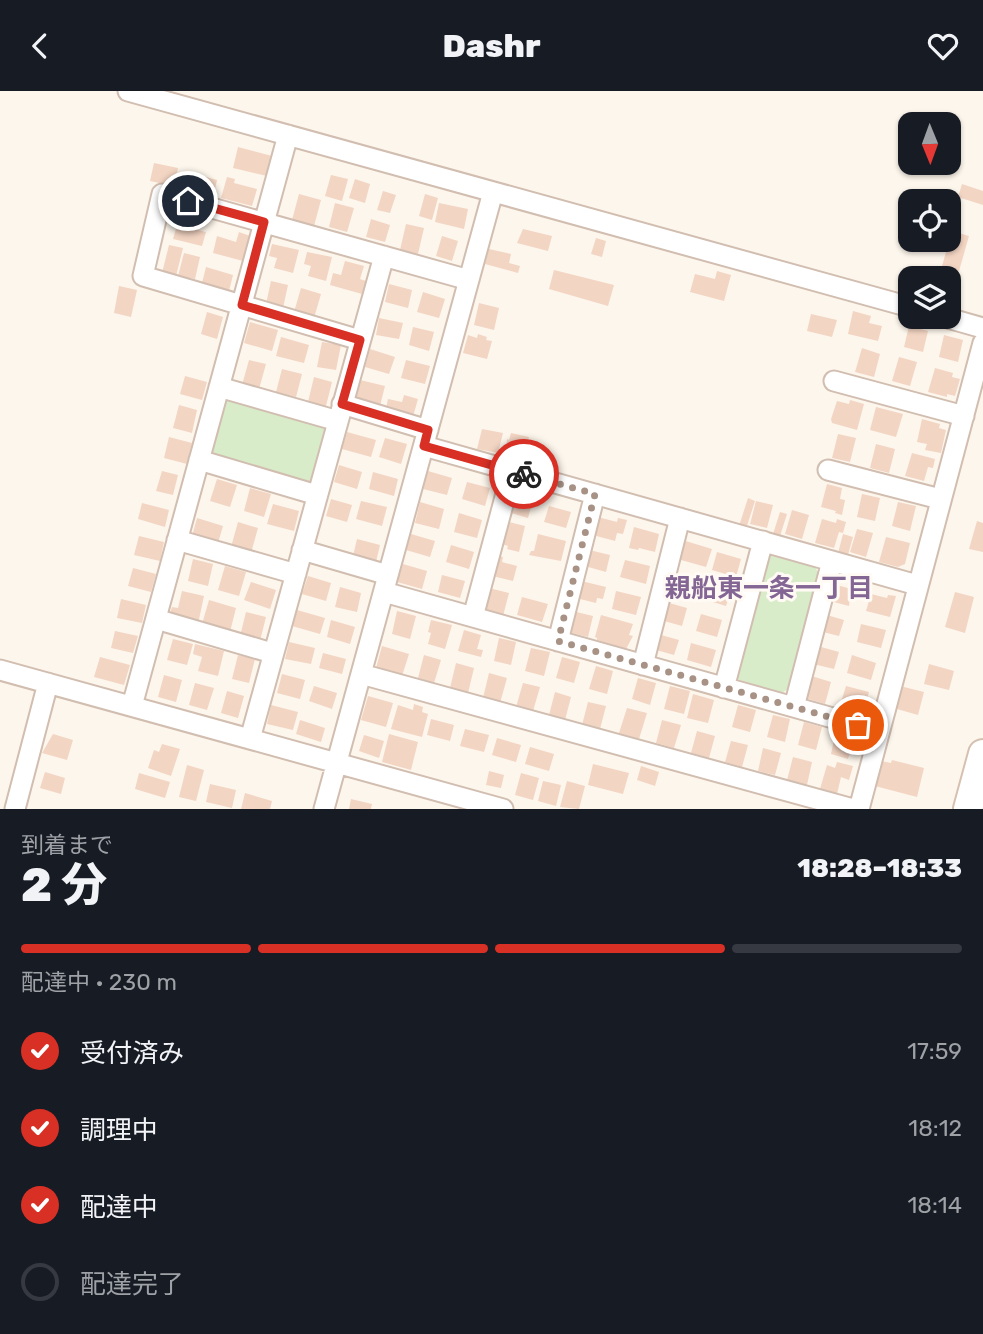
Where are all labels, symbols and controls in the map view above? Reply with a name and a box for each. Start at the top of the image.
icon: back [21,27,59,65]
text: Dashr [443,27,540,65]
icon: heart [924,27,962,65]
north arrow [898,112,961,175]
map controls [898,112,961,329]
pin [158,171,218,231]
icon: home [169,182,207,220]
button: locate [898,189,961,252]
button: layers [898,266,961,329]
courier [489,439,559,509]
icon: bike [505,455,543,493]
district label: 親船東一条一丁目 [665,573,873,604]
pin [828,695,888,755]
icon: bag [839,706,877,744]
text: 到着まで [21,831,113,859]
text: 18:28–18:33 [797,853,962,884]
text: 2 分 [21,858,107,913]
text: 配達中 · 230 m [21,968,177,996]
icon: check [21,1032,59,1070]
text: 17:59 [907,1037,962,1065]
text: 受付済み [80,1038,184,1069]
icon: check [21,1109,59,1147]
text: 18:12 [908,1114,962,1142]
text: 調理中 [80,1115,158,1146]
icon: check [21,1186,59,1224]
text: 18:14 [908,1191,962,1219]
text: 配達中 [80,1192,158,1223]
text: 配達完了 [80,1269,184,1300]

